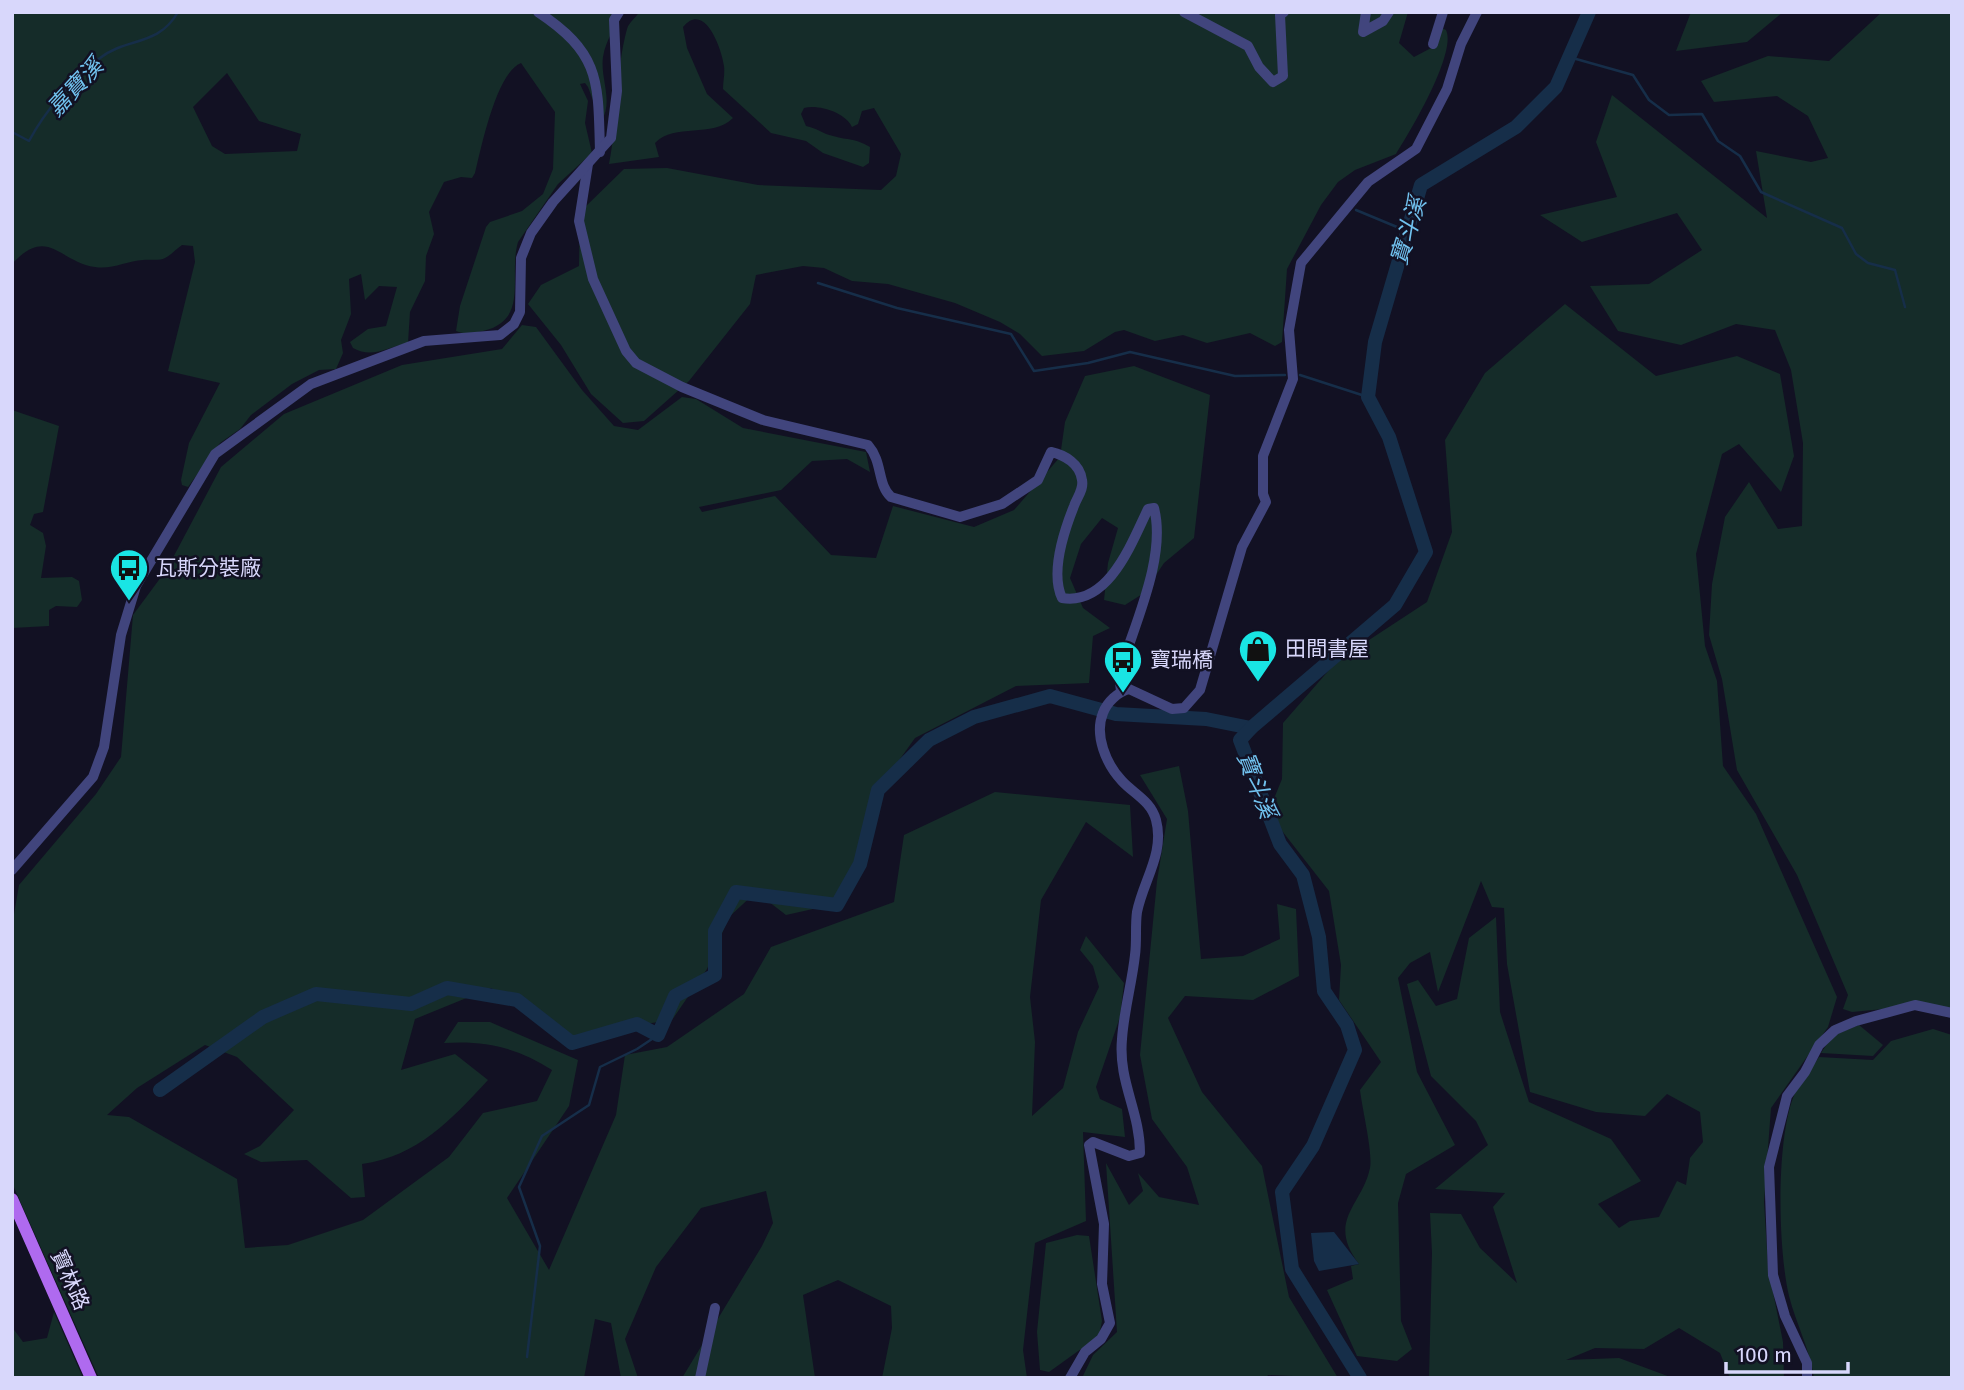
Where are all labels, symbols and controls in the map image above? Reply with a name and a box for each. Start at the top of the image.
water label: 嘉寶溪 [41,50,111,122]
water label: 寶斗溪 [1385,191,1432,268]
bus stop icon: 瓦斯分裝廠 [108,547,150,602]
place label: 瓦斯分裝廠 [156,555,261,581]
shop icon: 田間書屋 [1237,628,1279,683]
place label: 田間書屋 [1285,636,1369,662]
bus stop icon: 寶瑞橋 [1102,639,1144,694]
place label: 寶瑞橋 [1150,647,1213,673]
water label: 寶斗溪 [1232,748,1284,825]
street label: 寶林路 [45,1246,95,1314]
scale bar [1726,1330,1848,1374]
text: 100 m [1736,1342,1792,1368]

